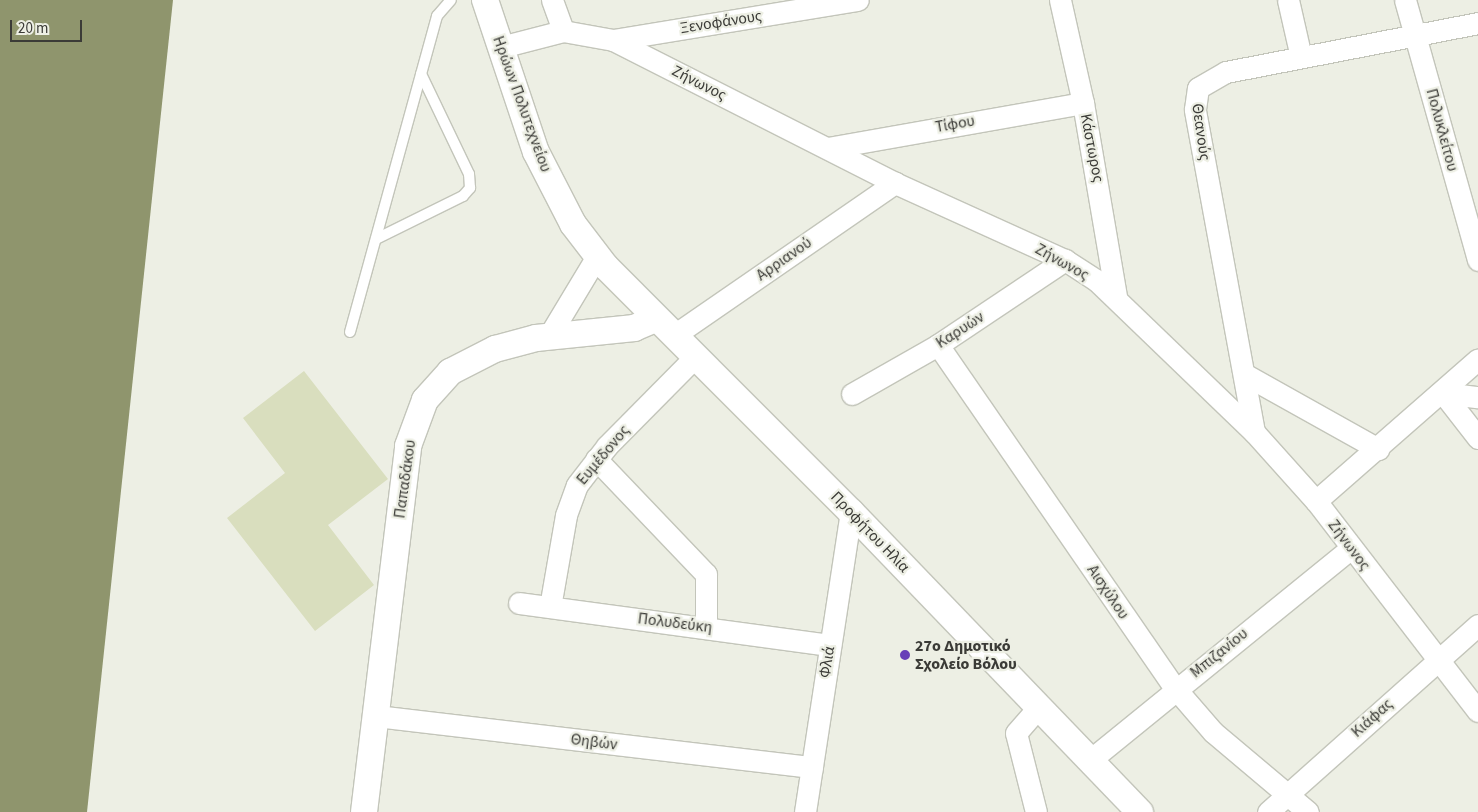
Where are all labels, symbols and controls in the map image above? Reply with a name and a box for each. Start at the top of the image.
street label: Ξενοφάνους [679,6,763,38]
scale bar [12,10,85,42]
text: 20 m [18,18,48,39]
street label: Ηρώων Πολυτεχνείου [488,33,556,175]
street label: Ζήνωνος [669,61,729,105]
street label: Πολυκλείτου [1422,87,1462,173]
street label: Θεανούς [1187,102,1215,162]
street label: Τίφου [934,111,976,137]
street label: Κάστωρος [1076,112,1108,184]
street label: Αρριανού [753,233,815,285]
street label: Ζήνωνος [1032,239,1092,285]
street label: Καρυών [932,307,988,353]
street label: Ευμέδονος [572,421,634,489]
street label: Παπαδάκου [390,438,420,520]
street label: Προφήτου Ηλία [826,487,914,577]
street label: Ζήνωνος [1324,516,1374,574]
street label: Αισχύλου [1083,561,1133,623]
street label: Πολυδεύκη [637,609,713,637]
street label: Μπιζανίου [1186,624,1252,682]
place label: 27ο Δημοτικό Σχολείο Βόλου [915,636,1017,674]
street label: Φλιά [815,645,839,679]
marker: 27ο Δημοτικό Σχολείο Βόλου [899,649,911,661]
street label: Κιάφας [1347,694,1397,742]
street label: Θηβών [570,730,618,754]

